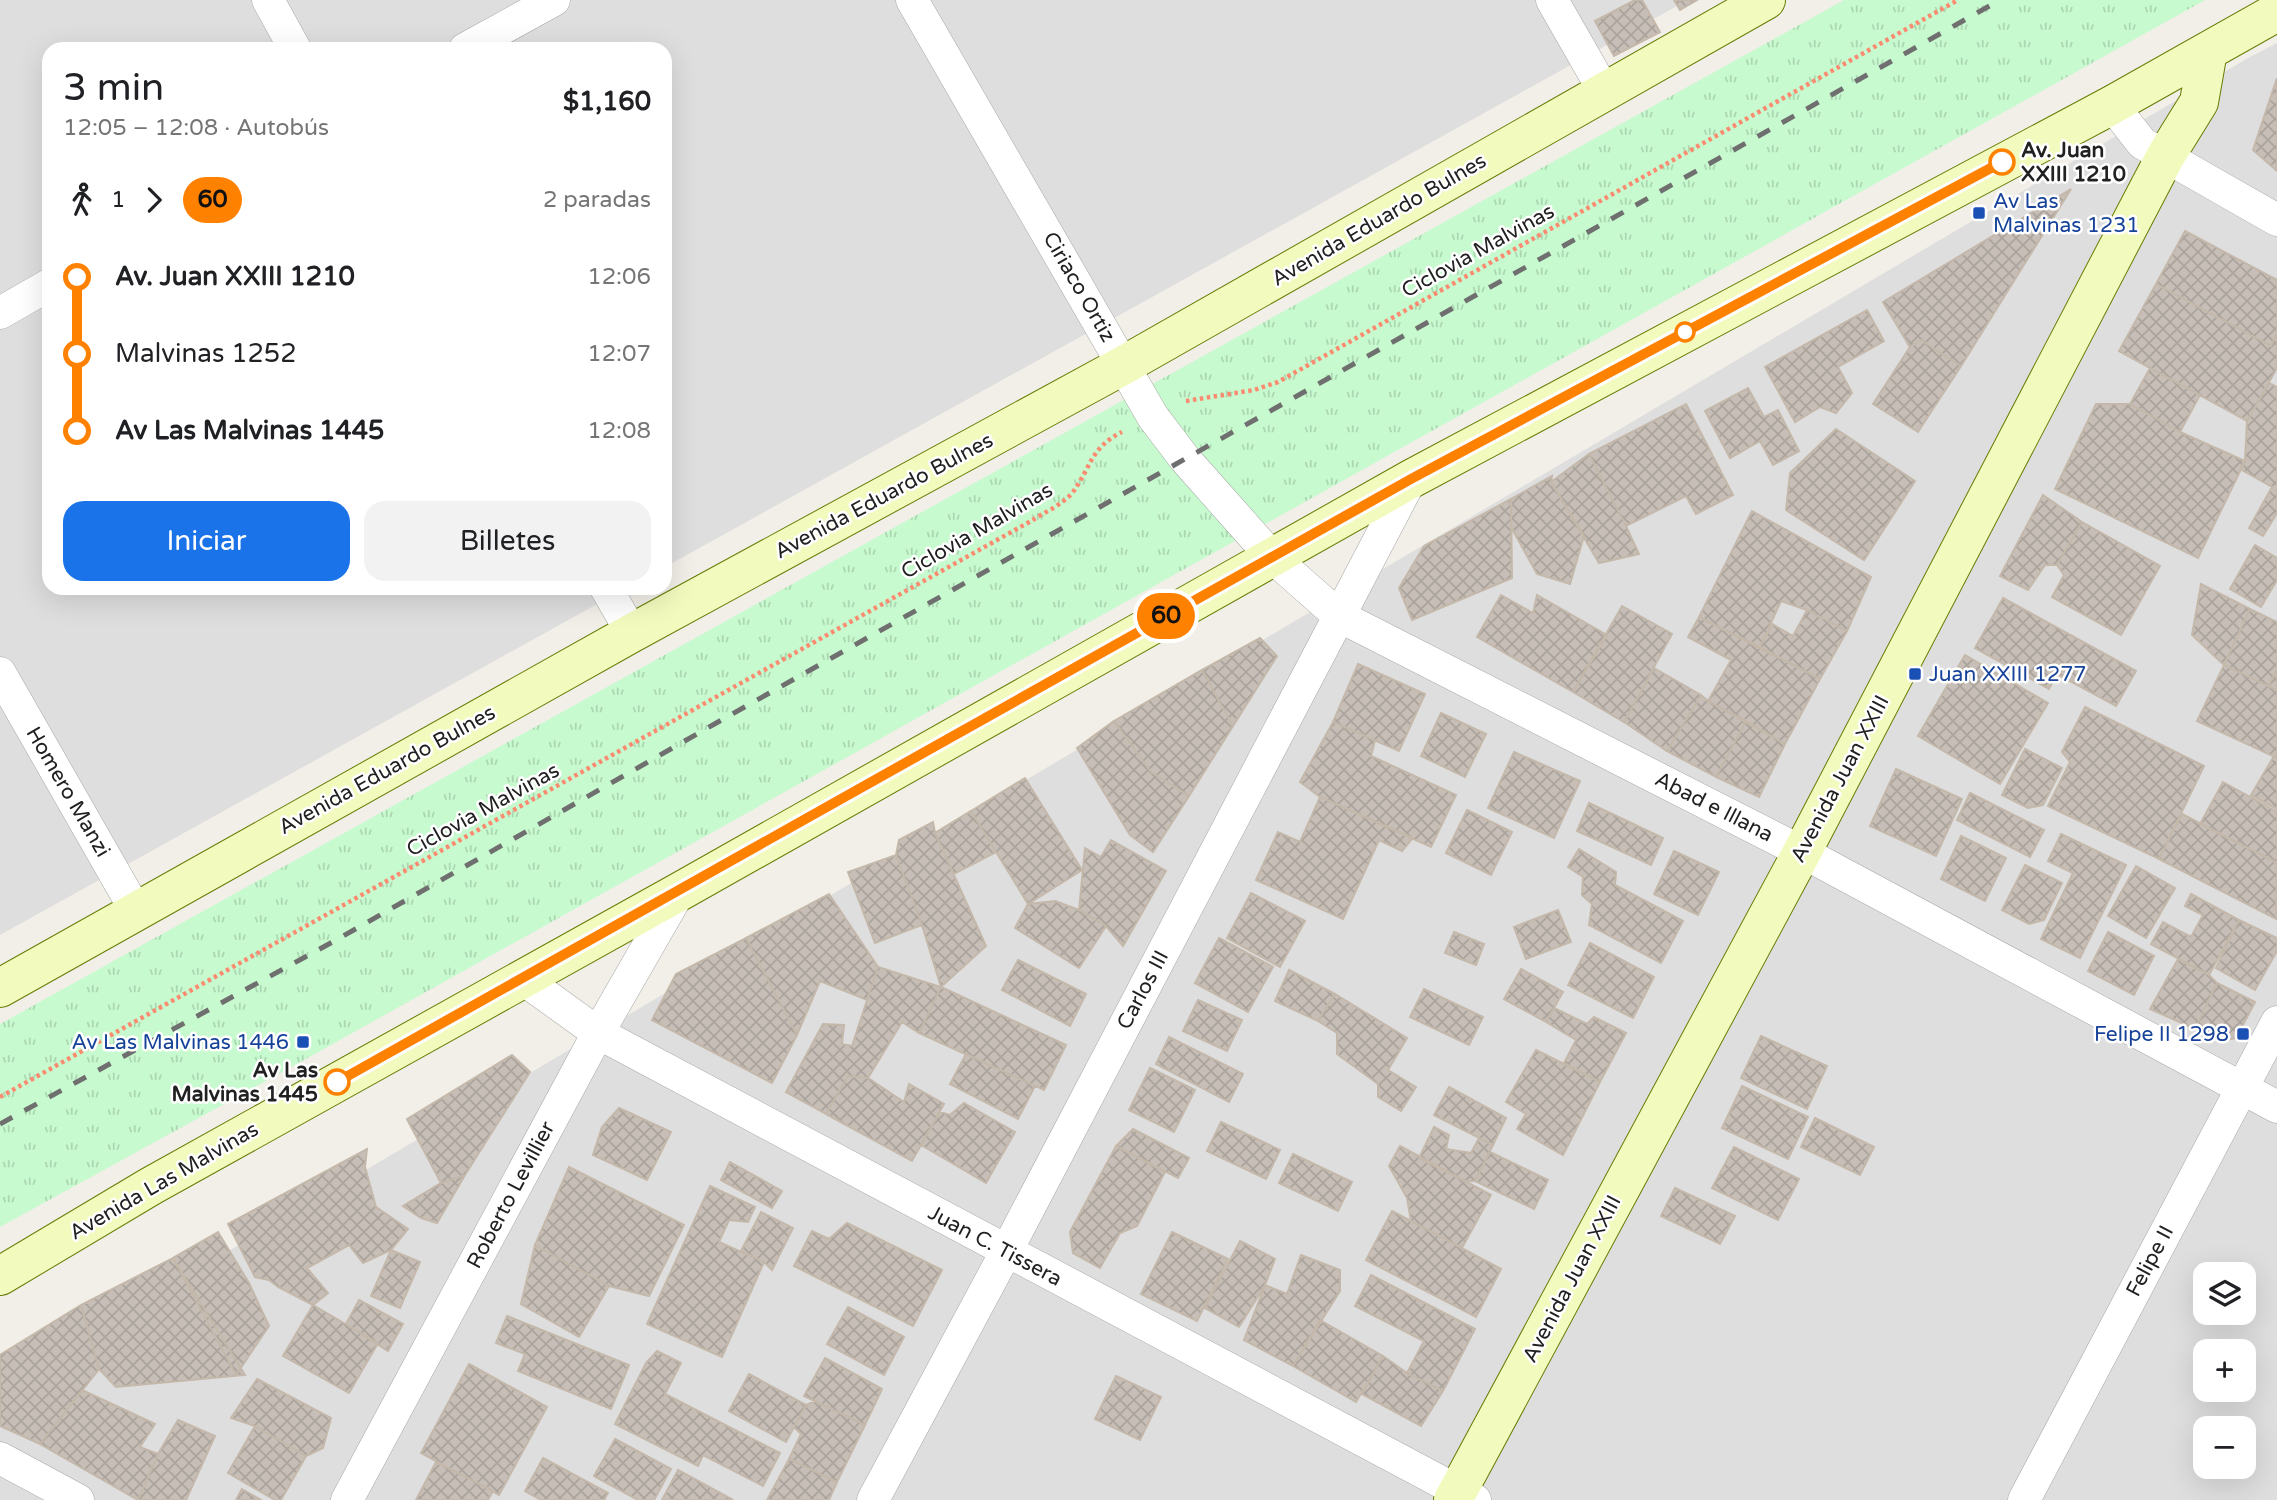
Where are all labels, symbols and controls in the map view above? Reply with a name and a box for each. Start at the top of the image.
text: 3 min [63,65,164,111]
text: $1,160 [563,86,651,117]
text: 12:05 – 12:08 · Autobús [63,114,329,142]
place label: Av. Juan XXIII 1210 [2021,138,2126,187]
street label: Avenida Eduardo Bulnes [1267,148,1491,292]
marker: Av. Juan XXIII 1210 [1989,149,2015,175]
icon: walk [63,181,101,219]
icon: forward [135,181,173,219]
text: 60 [197,185,228,214]
text: 1 [111,186,125,214]
text: 2 paradas [543,186,651,214]
place label: Av Las Malvinas 1231 [1993,189,2140,238]
street label: Ciclovia Malvinas [1397,199,1559,303]
marker: Av Las Malvinas 1231 [1971,205,1987,221]
street label: Ciriaco Ortiz [1037,228,1121,346]
text: Av. Juan XXIII 1210 [115,261,355,292]
text: 12:06 [587,263,651,291]
unlabelled marker [1675,322,1695,342]
text: Malvinas 1252 [115,338,296,369]
text: 12:07 [587,340,651,368]
text: Av Las Malvinas 1445 [115,415,384,446]
text: 12:08 [587,417,651,445]
street label: Avenida Eduardo Bulnes [771,428,997,564]
street label: Ciclovia Malvinas [897,477,1057,585]
button: Iniciar [63,501,350,581]
button: Billetes [364,501,651,581]
line badge: 60 [1134,593,1198,639]
text: 60 [1151,601,1181,630]
place label: Juan XXIII 1277 [1929,662,2087,687]
marker: Juan XXIII 1277 [1907,666,1923,682]
street label: Avenida Juan XXIII [1785,691,1895,867]
street label: Avenida Eduardo Bulnes [274,700,500,840]
street label: Homero Manzi [21,723,115,861]
street label: Ciclovia Malvinas [402,758,564,862]
street label: Abad e Illana [1651,767,1777,847]
street label: Carlos III [1112,946,1174,1034]
place label: Felipe II 1298 [2094,1022,2229,1047]
marker: Felipe II 1298 [2235,1026,2251,1042]
place label: Av Las Malvinas 1446 [72,1030,289,1055]
marker: Av Las Malvinas 1446 [295,1034,311,1050]
place label: Av Las Malvinas 1445 [171,1058,318,1107]
marker: Av Las Malvinas 1445 [324,1069,350,1095]
street label: Avenida Las Malvinas [65,1117,263,1245]
street label: Roberto Levillier [462,1117,560,1273]
street label: Avenida Juan XXIII [1517,1191,1627,1367]
street label: Juan C. Tissera [924,1200,1066,1292]
street label: Felipe II [2121,1221,2179,1301]
map controls [2193,1262,2256,1479]
button: layers [2193,1262,2256,1325]
button: + [2193,1339,2256,1402]
button: − [2193,1416,2256,1479]

